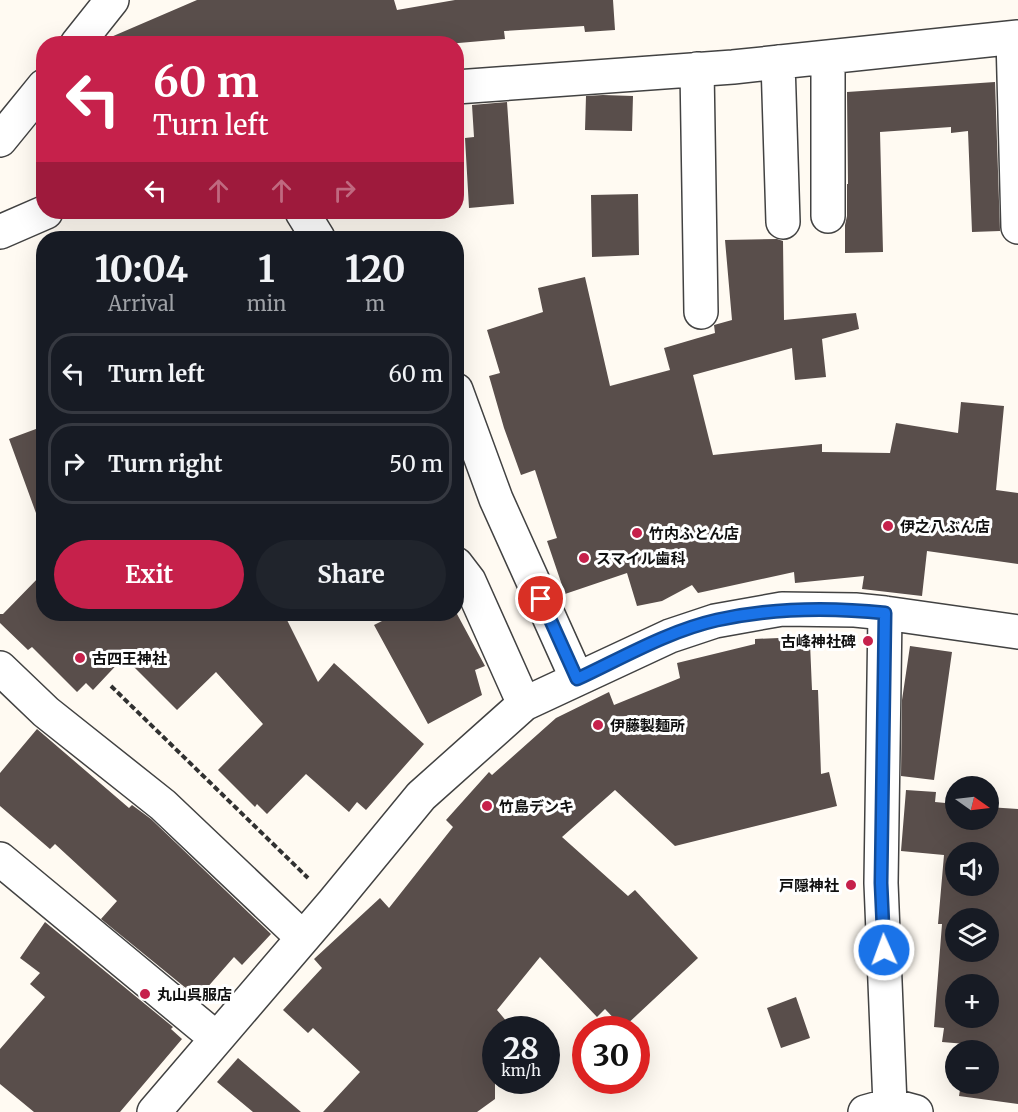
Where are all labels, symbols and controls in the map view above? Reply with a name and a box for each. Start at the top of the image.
text: 60 m [153,56,259,108]
icon: left [54,60,132,138]
text: Turn left [153,108,268,142]
icon: left [139,174,172,207]
icon: ahead [202,174,235,207]
icon: ahead [265,174,298,207]
icon: right [328,174,361,207]
text: 10:04 [94,247,188,292]
text: 1 [258,247,275,292]
text: 120 [345,247,406,292]
text: Arrival [108,291,175,316]
text: min [247,291,286,316]
text: m [365,291,385,316]
icon: left [57,357,90,390]
text: Turn left [108,360,205,388]
text: 60 m [389,360,443,388]
icon: right [57,447,90,480]
text: Turn right [108,450,222,478]
text: 50 m [389,450,443,478]
place label: 伊之八ぶん店 [900,517,990,536]
marker: 伊之八ぶん店 [881,519,895,533]
place label: 竹内ふとん店 [649,524,739,543]
marker: 竹内ふとん店 [630,526,644,540]
button: Exit [54,540,244,609]
button: Share [256,540,446,609]
place label: スマイル歯科 [596,549,686,568]
marker: スマイル歯科 [577,551,591,565]
pin [515,573,566,624]
icon: arrive [524,582,557,615]
place label: 古峰神社碑 [781,632,856,651]
marker: 古峰神社碑 [861,634,875,648]
place label: 古四王神社 [92,649,167,668]
marker: 古四王神社 [73,651,87,665]
place label: 伊藤製麺所 [610,716,685,735]
marker: 伊藤製麺所 [591,718,605,732]
north arrow [945,776,999,830]
map controls [945,776,999,1094]
place label: 竹島デンキ [499,797,574,816]
marker: 竹島デンキ [480,799,494,813]
button: sound [945,842,999,896]
place label: 戸隠神社 [779,876,839,895]
marker: 戸隠神社 [844,878,858,892]
button: layers [945,908,999,962]
position arrow [852,918,916,982]
button: + [945,974,999,1028]
place label: 丸山呉服店 [157,985,232,1004]
marker: 丸山呉服店 [138,987,152,1001]
speed limit sign: 30 [572,1016,650,1094]
text: 28 [503,1029,539,1067]
button: − [945,1040,999,1094]
text: km/h [501,1061,541,1080]

